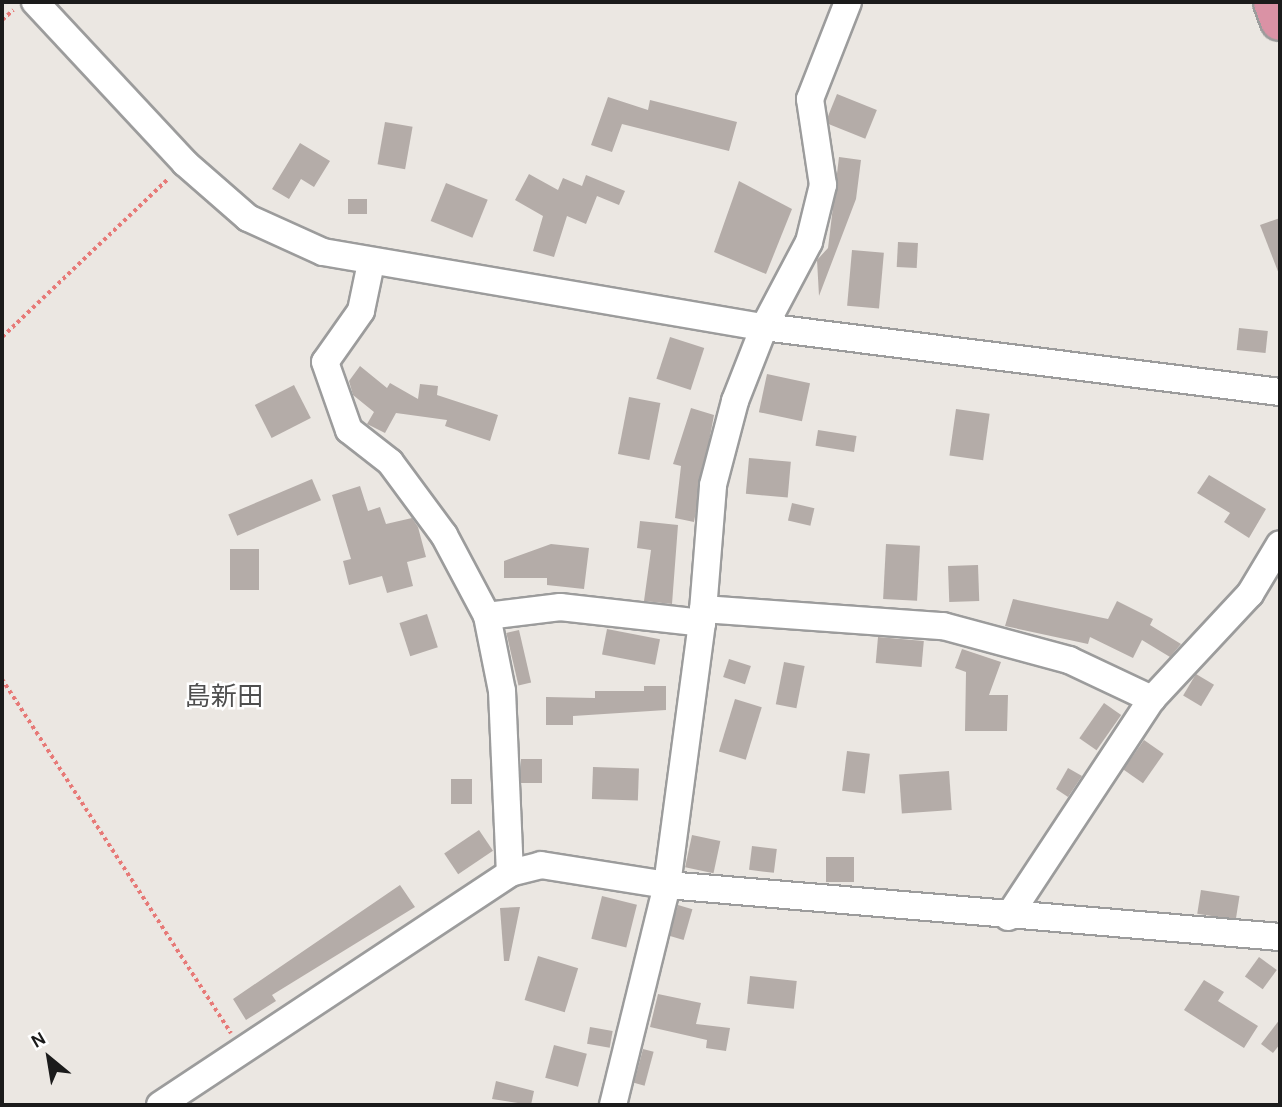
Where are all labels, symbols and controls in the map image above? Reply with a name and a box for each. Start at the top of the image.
district label: 島新田 [185,681,263,713]
north arrow [14,1023,84,1093]
text: N [27,1027,50,1053]

